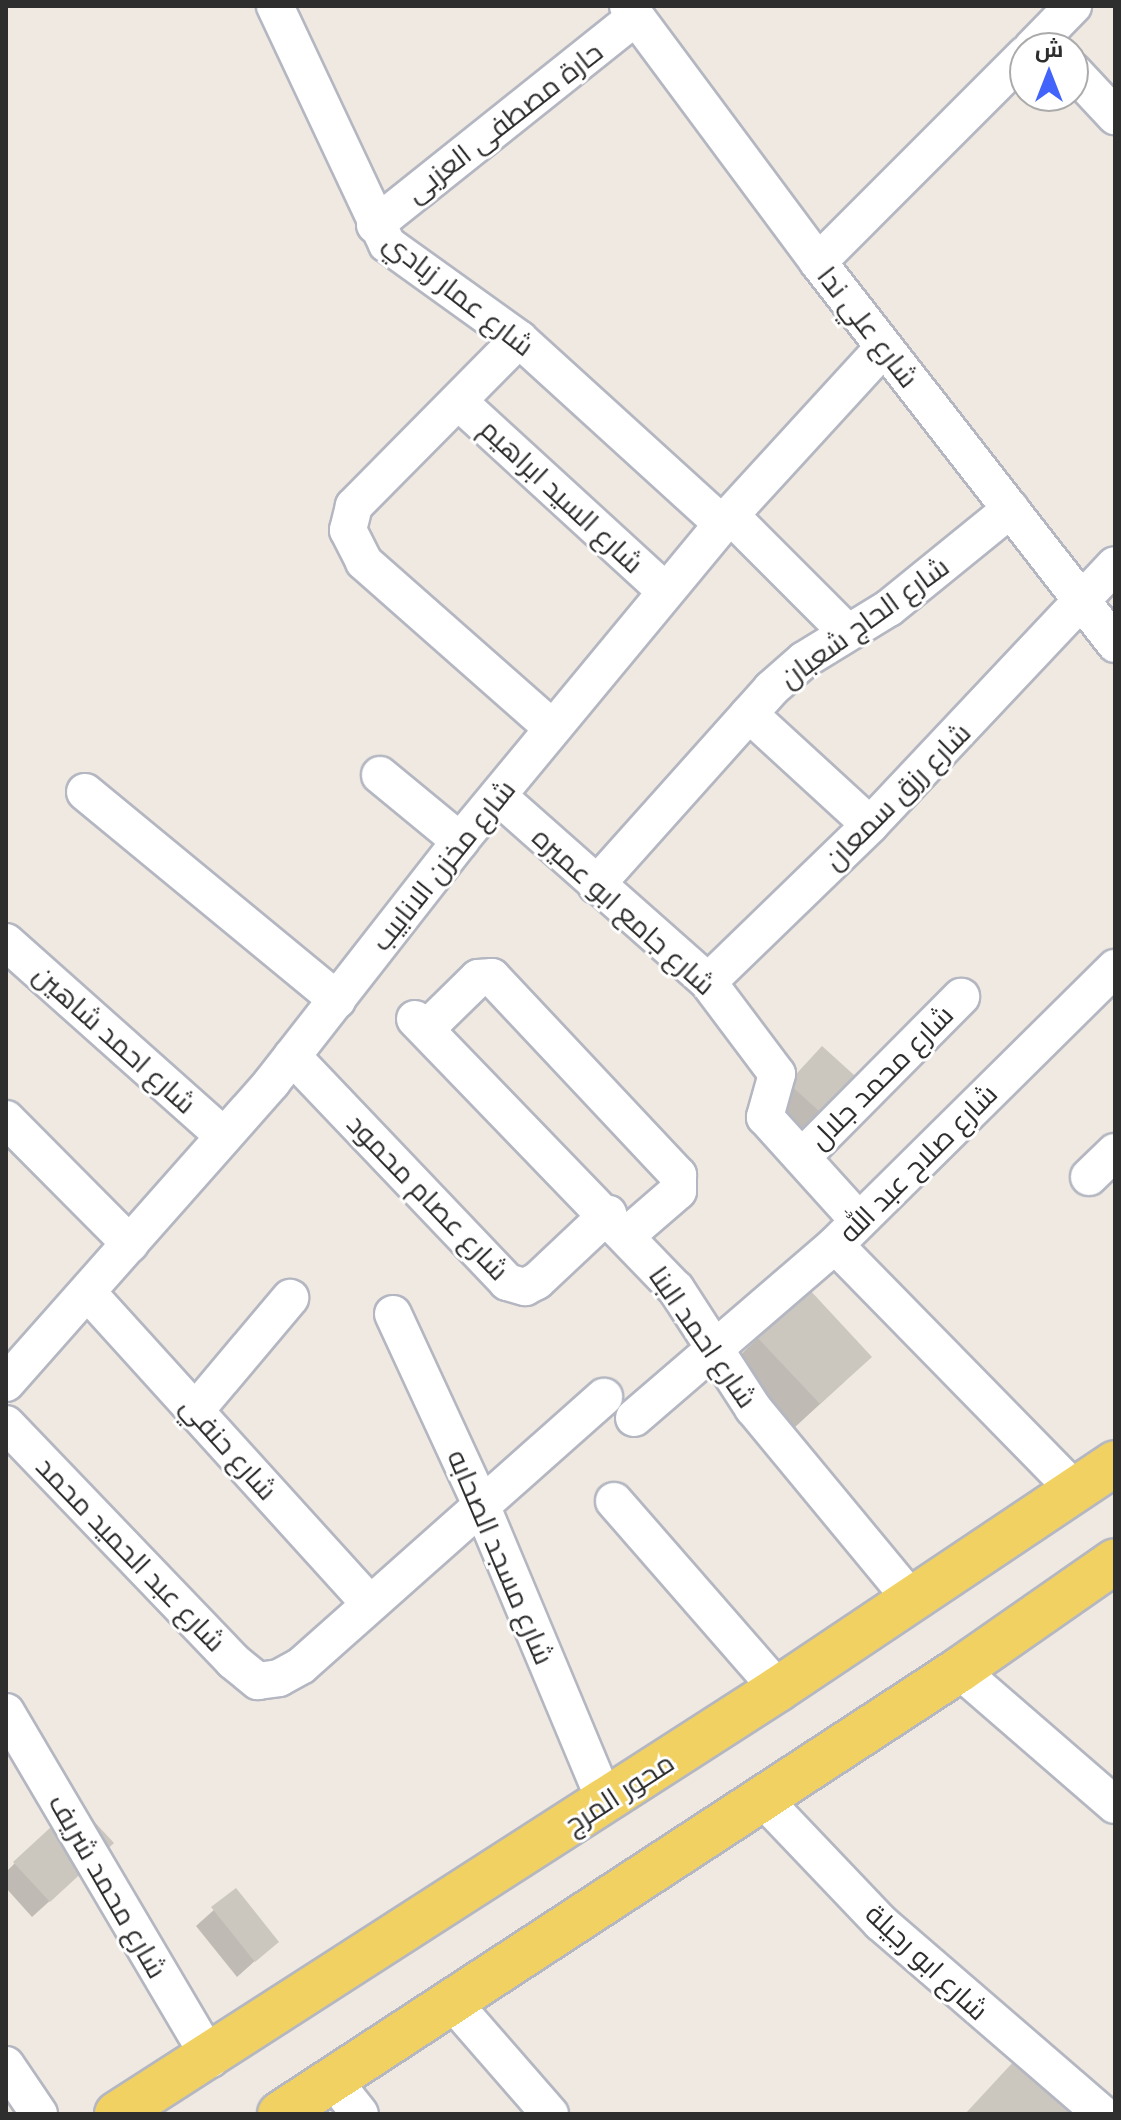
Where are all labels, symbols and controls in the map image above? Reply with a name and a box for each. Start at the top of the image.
north arrow [1009,32,1089,112]
street label: حارة مصطفى العزبى [399,35,609,209]
text: ش [1035,36,1063,63]
street label: شارع عمار زبادي [377,225,541,363]
street label: شارع علي ندا [810,260,926,394]
street label: شارع السيد ابراهيم [474,412,650,580]
street label: شارع الحاج شعبان [773,549,955,695]
street label: شارع رزق سمعان [817,716,977,876]
street label: شارع مخزن الانابيب [364,773,522,957]
street label: شارع جامع ابو عميره [526,820,722,1002]
street label: شارع احمد شاهين [27,957,203,1121]
street label: شارع محمد جلال [802,998,960,1156]
street label: شارع صلاح عبد الله [832,1077,1004,1249]
street label: شارع عصام محمود [340,1107,516,1287]
street label: شارع احمد البنا [642,1260,764,1414]
street label: شارع حنفي [174,1389,284,1507]
street label: شارع مسجد الصحابه [441,1445,561,1669]
street label: شارع عبد الحميد محمد [29,1450,233,1658]
street label: محور المرج [558,1745,680,1841]
street label: شارع محمد شريف [42,1788,174,1984]
street label: شارع ابو رجيلة [859,1897,995,2027]

